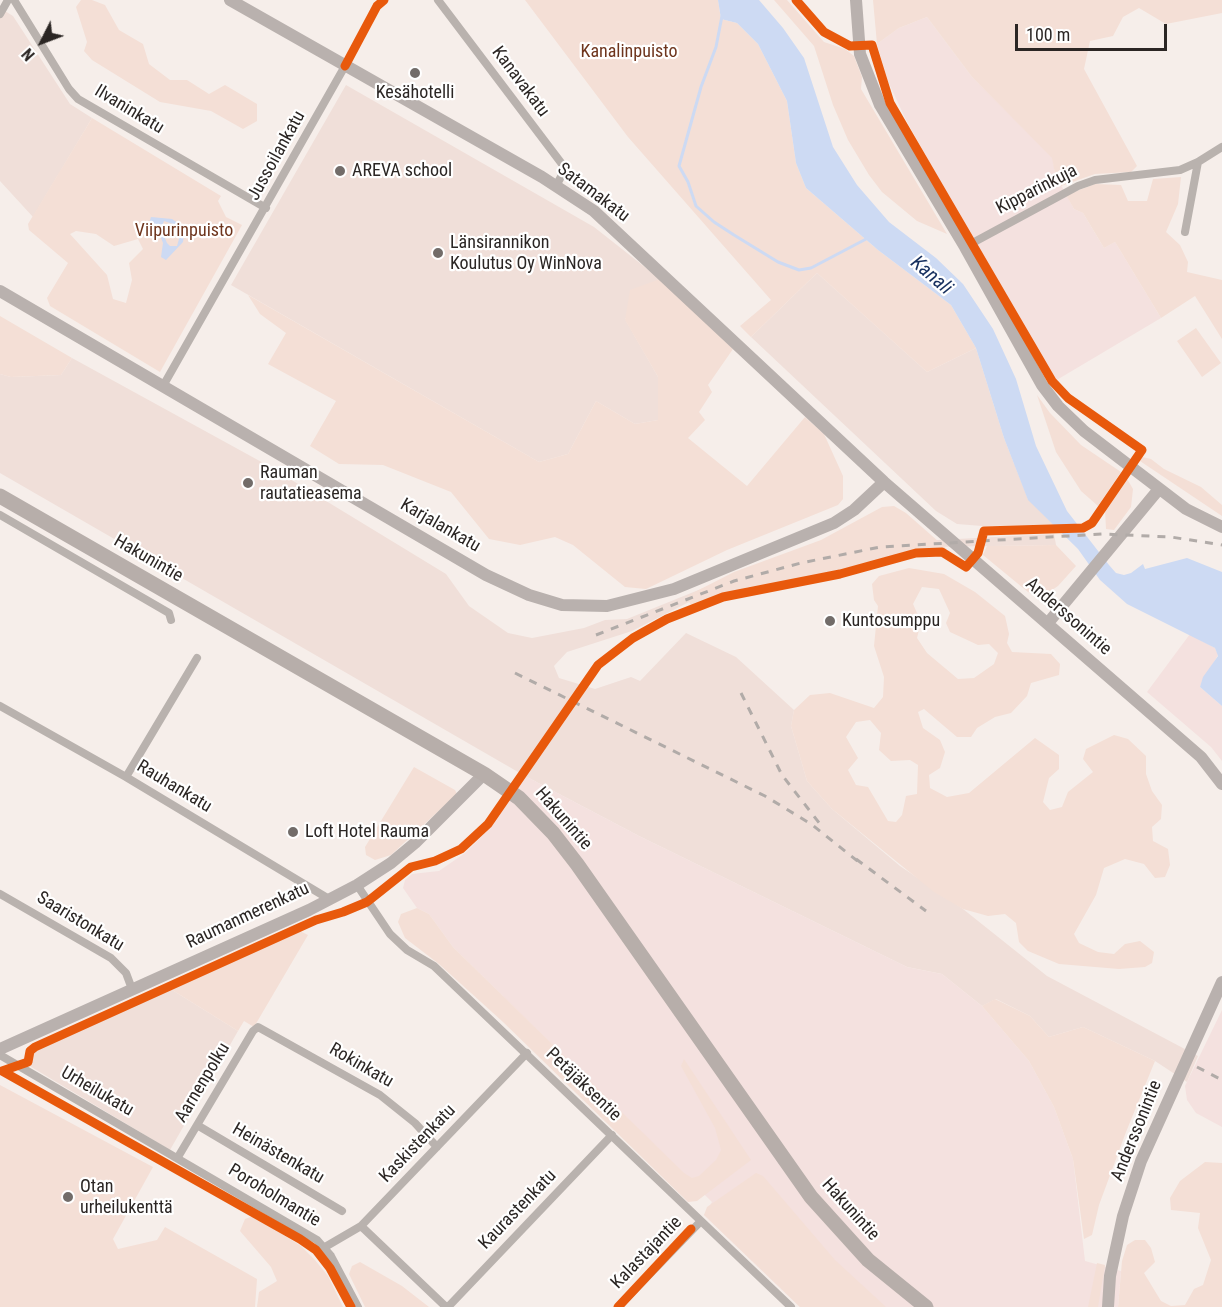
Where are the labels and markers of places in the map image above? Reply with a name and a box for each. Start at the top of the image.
marker: Kesähotelli [408,66,422,80]
place label: Kesähotelli [376,82,454,104]
place label: AREVA school [352,160,452,182]
marker: AREVA school [333,164,347,178]
place label: Länsirannikon Koulutus Oy WinNova [450,232,602,274]
marker: Länsirannikon Koulutus Oy WinNova [431,246,445,260]
place label: Rauman rautatieasema [260,462,362,504]
marker: Rauman rautatieasema [241,476,255,490]
place label: Kuntosumppu [842,610,940,632]
marker: Kuntosumppu [823,614,837,628]
place label: Loft Hotel Rauma [305,821,429,843]
marker: Loft Hotel Rauma [286,825,300,839]
place label: Otan urheilukenttä [80,1176,173,1218]
marker: Otan urheilukenttä [61,1190,75,1204]

